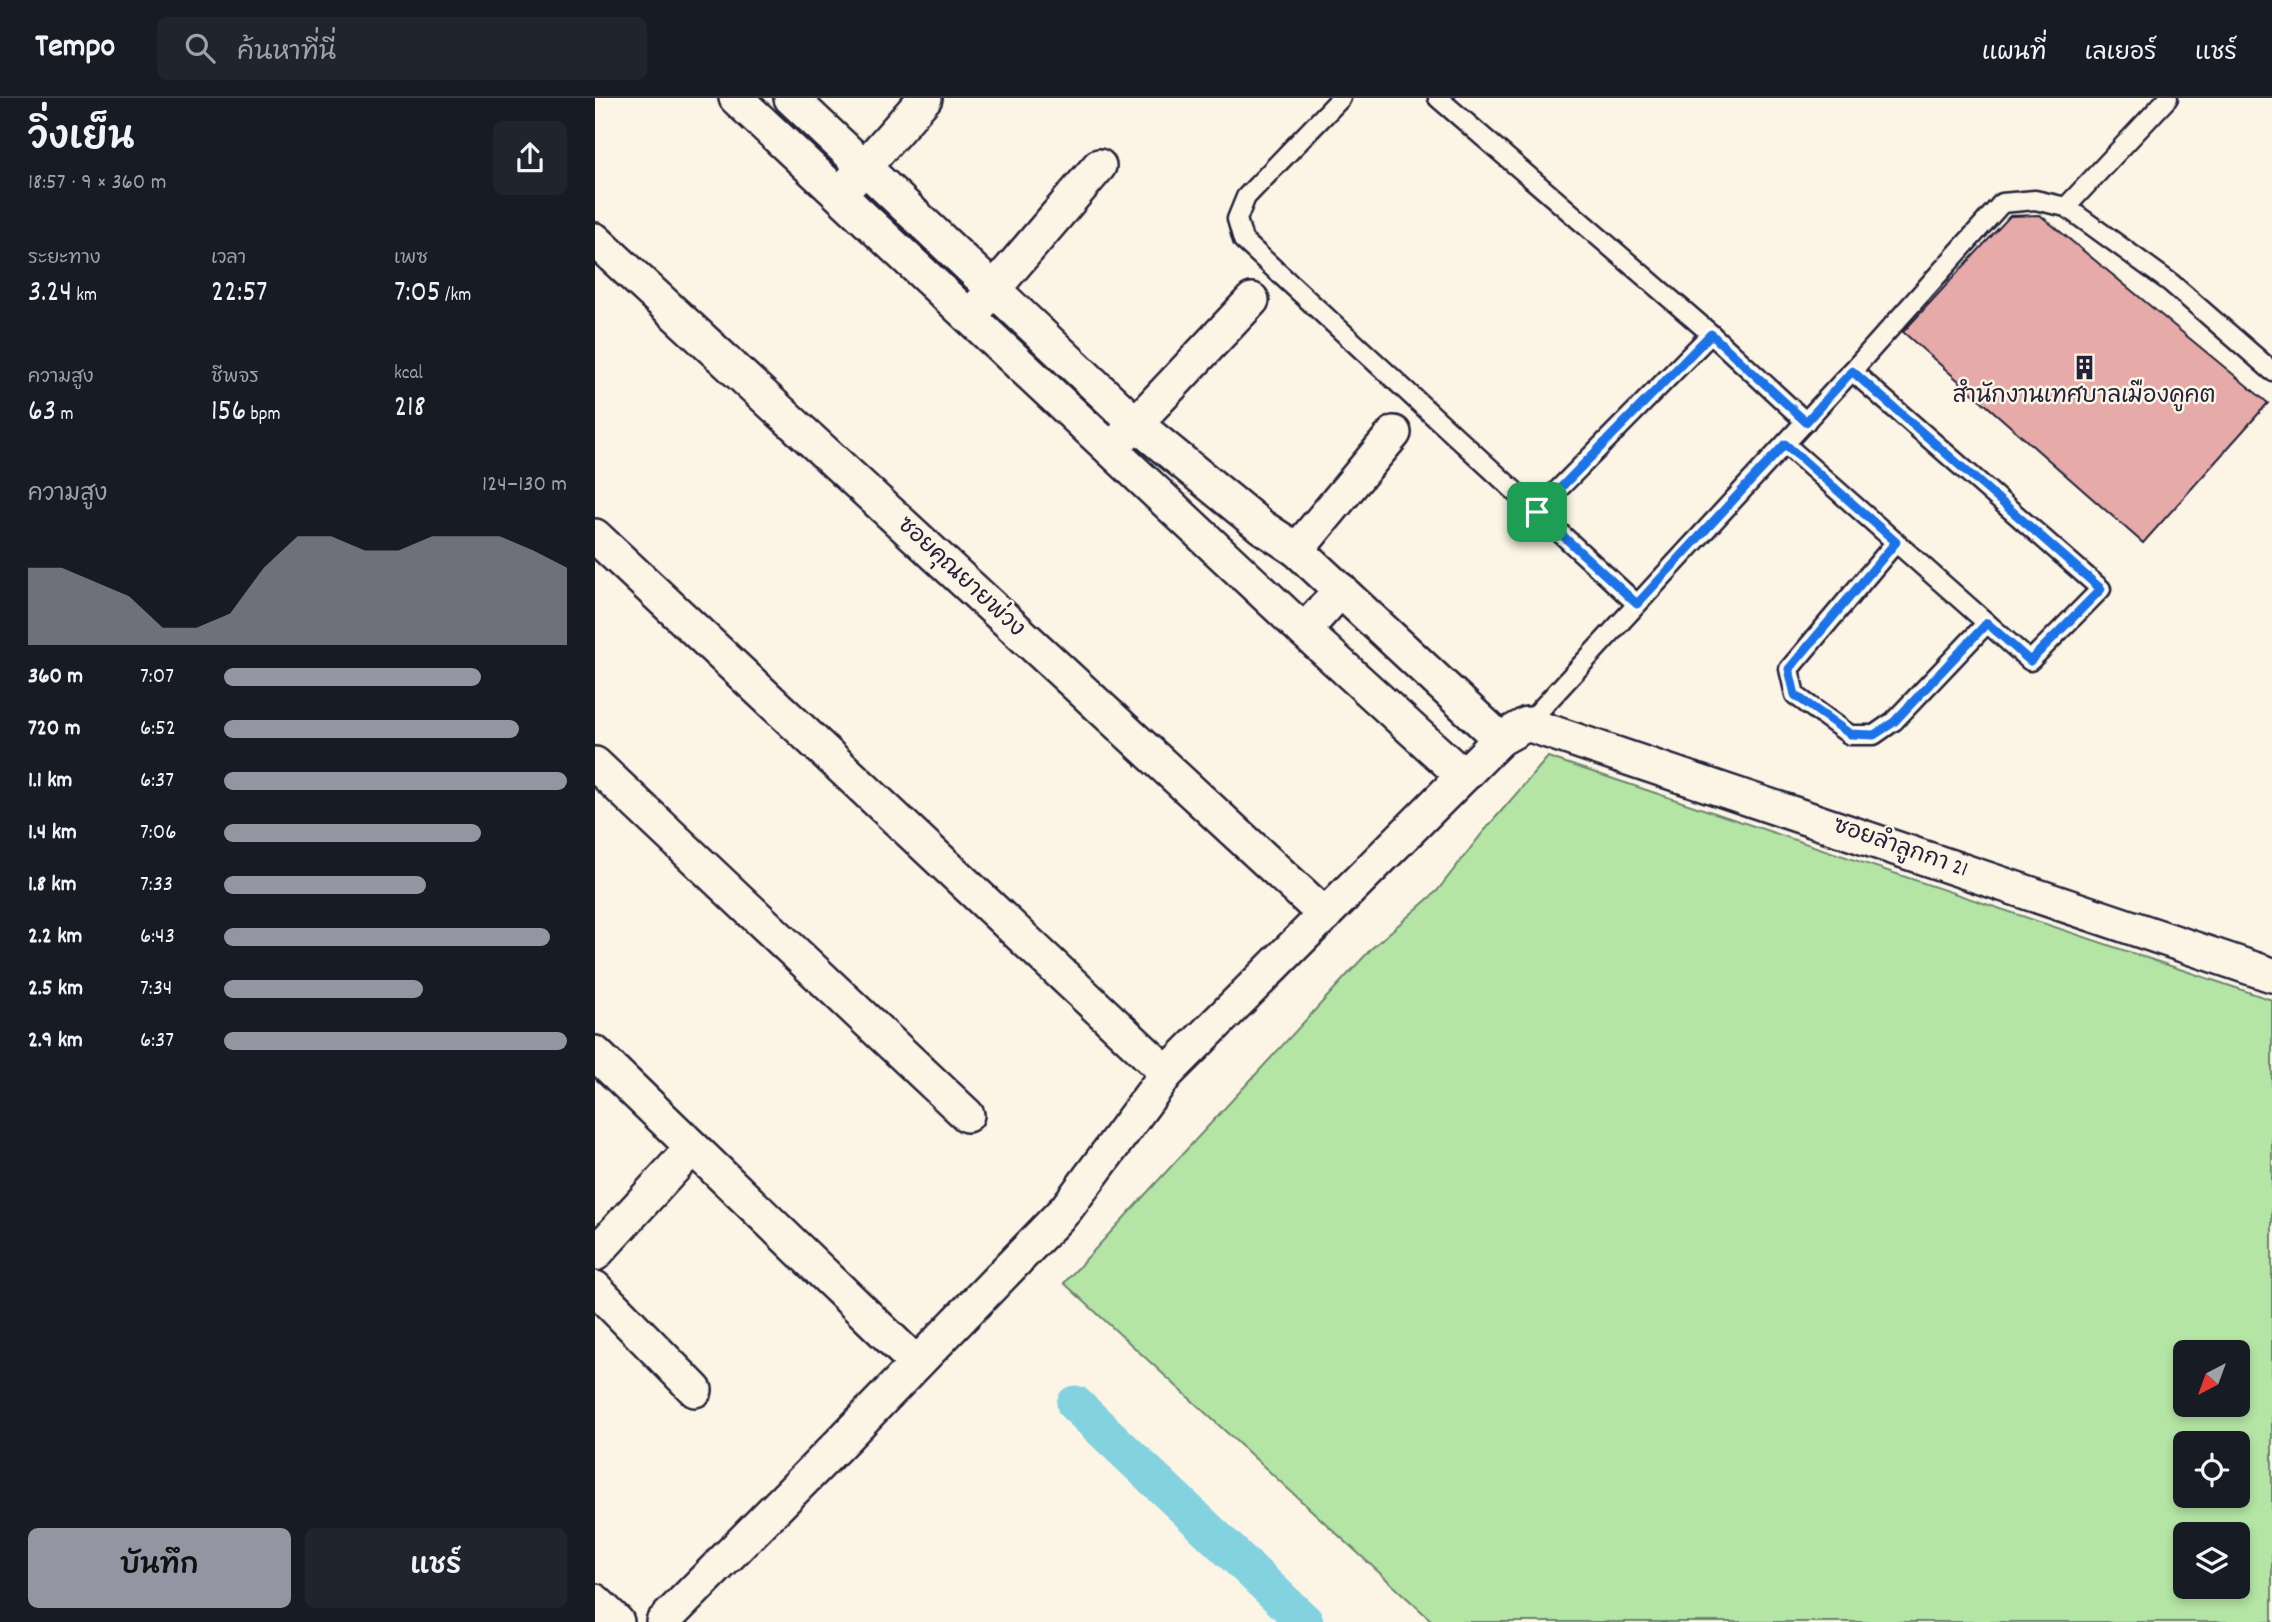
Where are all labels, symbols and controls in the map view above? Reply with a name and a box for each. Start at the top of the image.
search box [157,17,647,80]
text: Tempo [35,25,115,72]
icon: search [181,29,219,67]
text: ค้นหาที่นี่ [237,35,336,72]
text: แผนที่ [1982,37,2047,71]
text: เลเยอร์ [2085,37,2157,71]
text: แชร์ [2195,37,2237,71]
text: วิ่งเย็น [28,113,134,168]
button: share [493,121,567,195]
text: 18:57 · 9 × 360 m [28,167,166,200]
text: ระยะทาง [28,246,101,273]
text: เวลา [211,246,246,273]
text: เพซ [394,246,428,273]
text: 3.24 [28,273,72,316]
text: 22:57 [211,273,268,316]
text: 7:05 [394,273,441,316]
text: km [72,283,97,310]
text: /km [441,283,471,310]
building icon: สำนักงานเทศบาลเมืองคูคต [2070,353,2098,381]
text: kcal [394,361,423,388]
text: ความสูง [28,365,94,392]
text: ชีพจร [211,365,259,392]
place label: สำนักงานเทศบาลเมืองคูคต [1953,378,2215,414]
text: 218 [394,388,426,431]
text: 63 [28,392,56,435]
text: 156 [211,392,246,435]
text: m [56,402,73,429]
text: bpm [246,402,281,429]
text: 124–130 m [482,469,567,502]
text: ความสูง [28,479,107,512]
pin [1507,482,1567,542]
icon: arrive [1518,493,1556,531]
street label: ซอยคุณยายพ่วง [889,509,1033,646]
text: 360 m [28,661,83,694]
text: 7:07 [140,661,174,694]
text: 720 m [28,713,80,746]
text: 6:52 [140,713,176,746]
text: 1.1 km [28,765,72,798]
text: 6:37 [140,765,174,798]
street label: ซอยลำลูกกา 21 [1828,808,1973,887]
text: 1.4 km [28,817,77,850]
text: 7:06 [140,817,176,850]
text: 1.8 km [28,869,77,902]
text: 7:33 [140,869,173,902]
text: 2.2 km [28,921,82,954]
text: 6:43 [140,921,175,954]
text: 2.5 km [28,973,83,1006]
text: 7:34 [140,973,172,1006]
text: 2.9 km [28,1025,83,1058]
text: 6:37 [140,1025,174,1058]
north arrow [2173,1340,2251,1418]
map controls [2173,1340,2250,1599]
button: locate [2173,1431,2250,1508]
button: layers [2173,1522,2250,1599]
button: บันทึก [28,1528,291,1608]
button: แชร์ [305,1528,567,1608]

